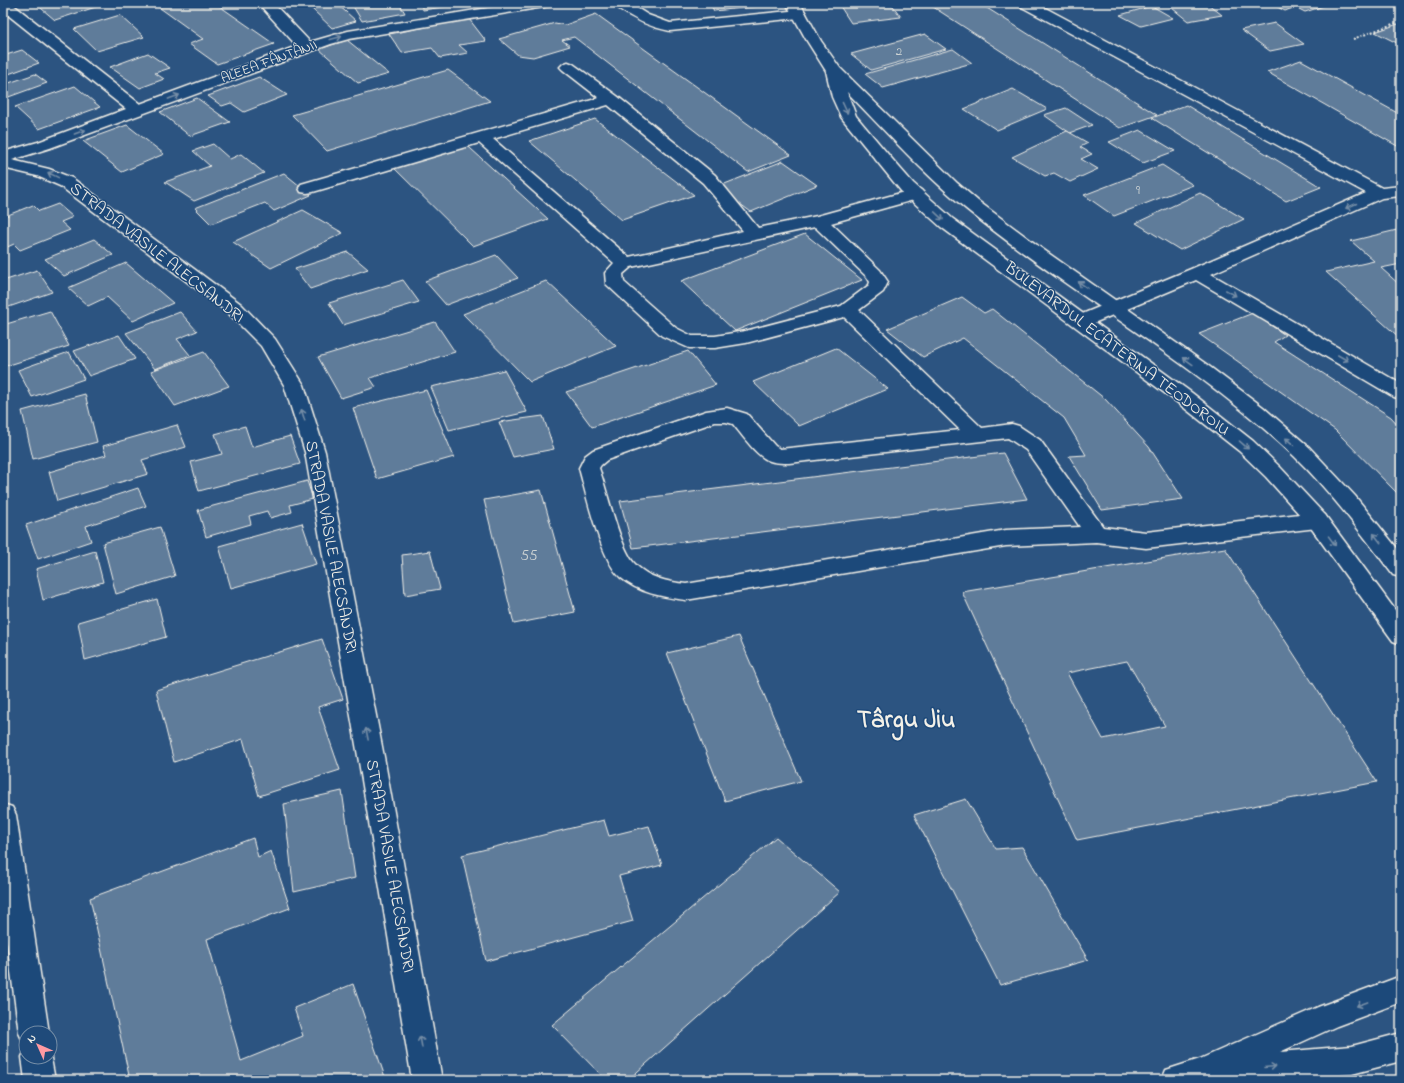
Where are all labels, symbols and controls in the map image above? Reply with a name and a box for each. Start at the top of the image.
street label: ALEEA FÂNTÂNII [218,34,320,89]
one-way arrow [329,34,342,41]
house number: 2 [896,42,903,61]
one-way arrow [168,92,180,100]
one-way arrow [842,101,849,113]
one-way arrow [73,127,85,135]
one-way arrow [47,171,59,179]
street label: STRADA VASILE ALECSANDRI [64,177,250,329]
house number: 9 [1136,181,1140,200]
one-way arrow [1345,202,1357,210]
one-way arrow [934,211,944,221]
street label: BULEVARDUL ECATERINA TEODOROIU [998,255,1235,443]
one-way arrow [1077,281,1088,289]
one-way arrow [1225,289,1237,297]
one-way arrow [1337,354,1349,362]
one-way arrow [1183,357,1194,365]
one-way arrow [299,408,306,421]
one-way arrow [1285,437,1295,446]
street label: STRADA VASILE ALECSANDRI [298,439,364,655]
one-way arrow [1239,441,1250,450]
one-way arrow [1373,533,1381,544]
one-way arrow [1328,535,1336,546]
house number: 55 [520,545,538,567]
district label: Târgu Jiu [857,703,955,741]
one-way arrow [363,728,371,741]
street label: STRADA VASILE ALECSANDRI [359,757,421,975]
one-way arrow [1356,1000,1368,1008]
north arrow [18,1025,58,1065]
text: N [23,1030,40,1047]
one-way arrow [417,1035,425,1048]
one-way arrow [1263,1063,1276,1070]

